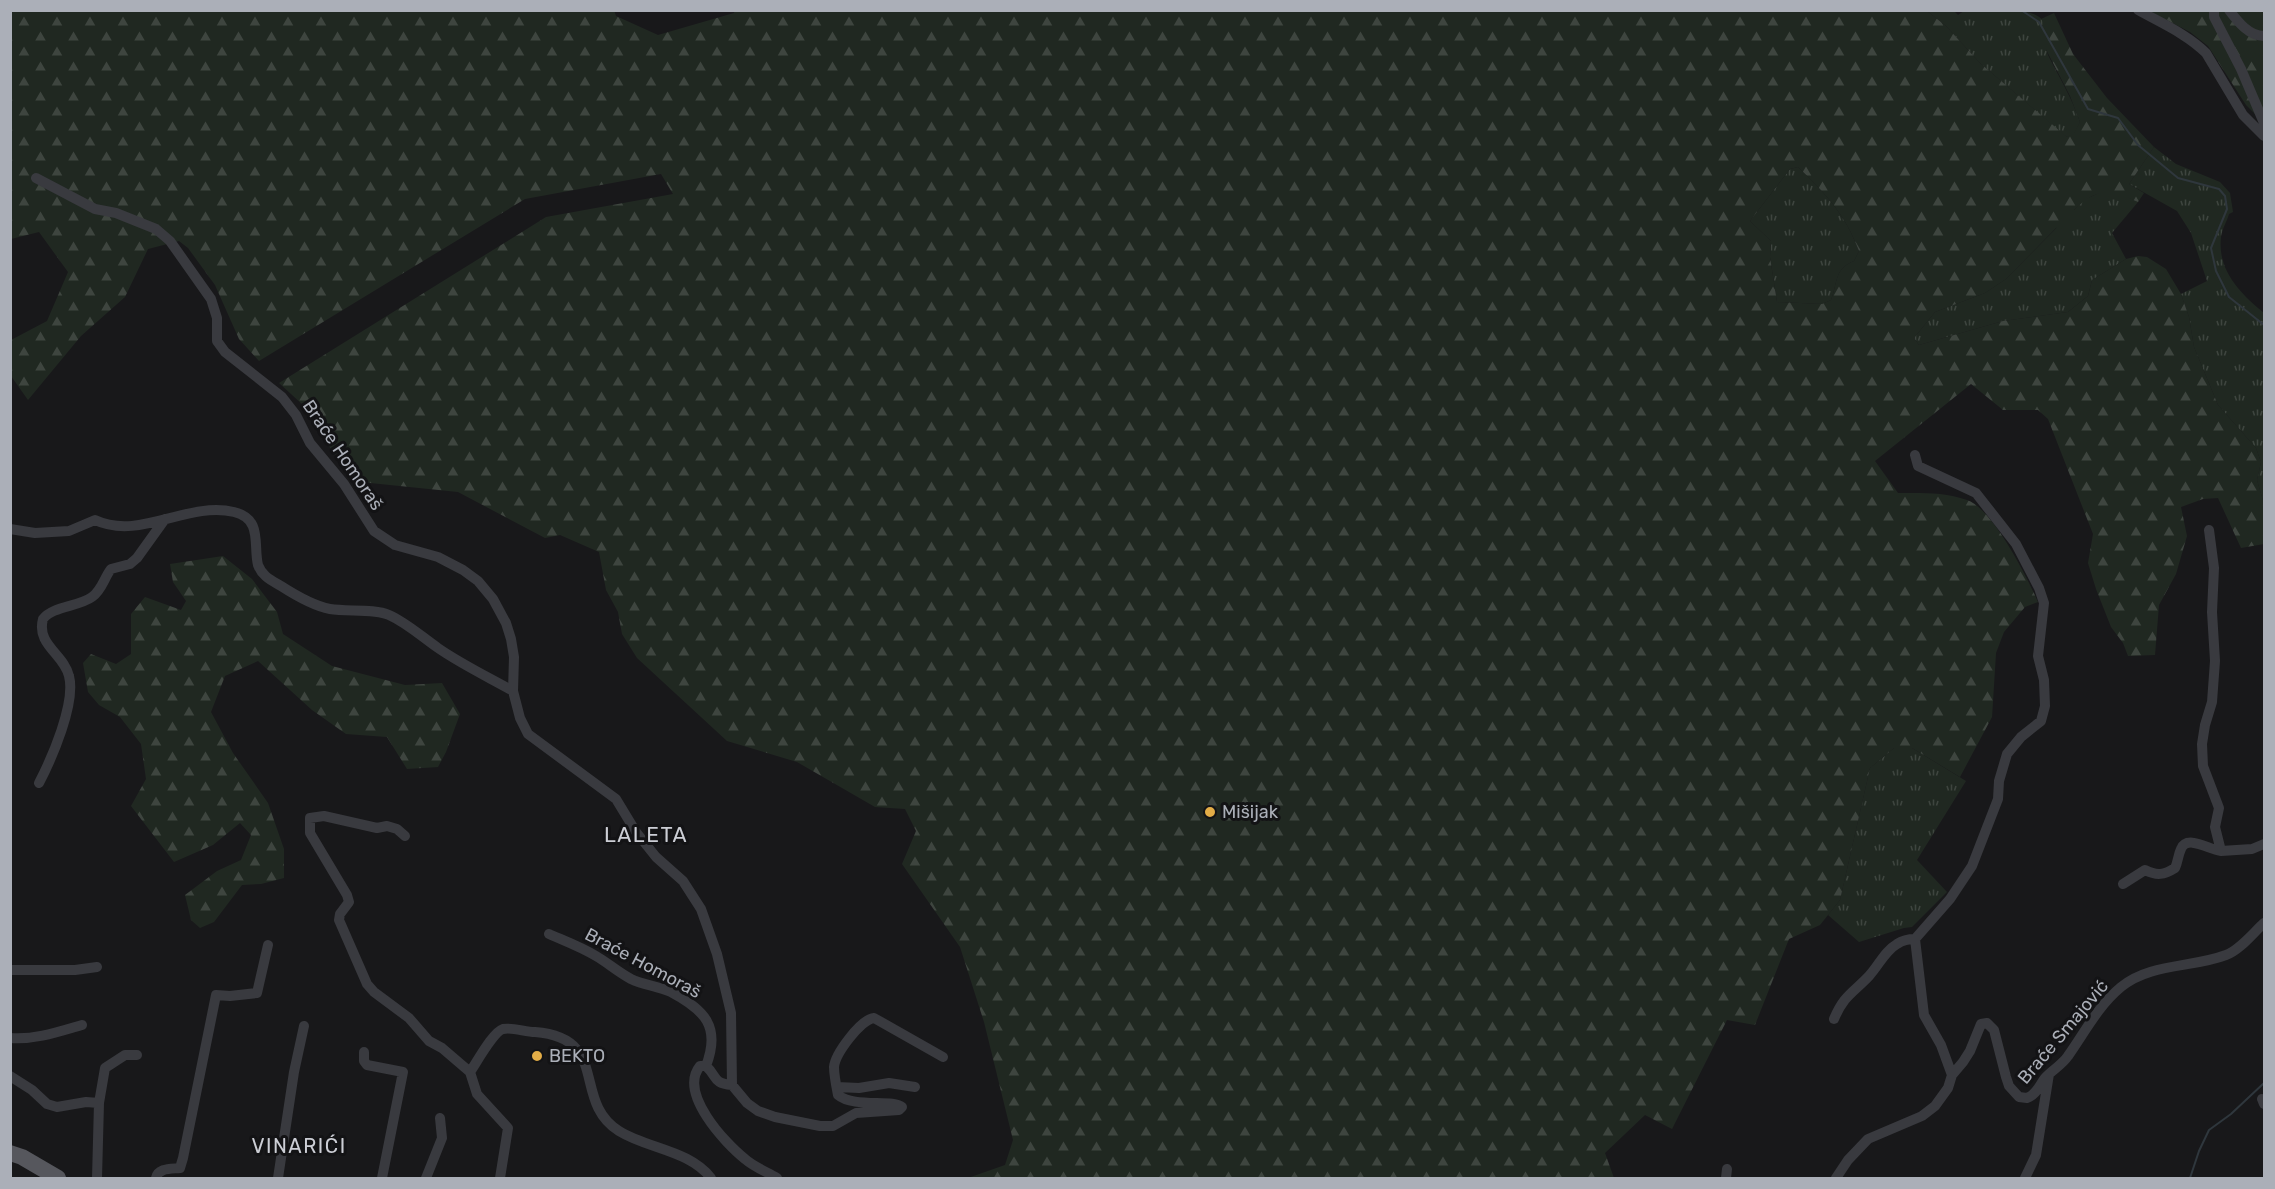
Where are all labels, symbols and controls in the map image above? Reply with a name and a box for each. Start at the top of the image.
street label: Braće Homoraš [298,396,388,514]
place label: Mišijak [1222,801,1279,823]
marker: Mišijak [1203,805,1217,819]
district label: LALETA [604,822,688,847]
street label: Braće Homoraš [581,923,705,1003]
street label: Braće Smajović [2013,975,2113,1089]
place label: BEKTO [549,1045,605,1067]
marker: BEKTO [530,1049,544,1063]
district label: VINARIĆI [251,1134,347,1158]

